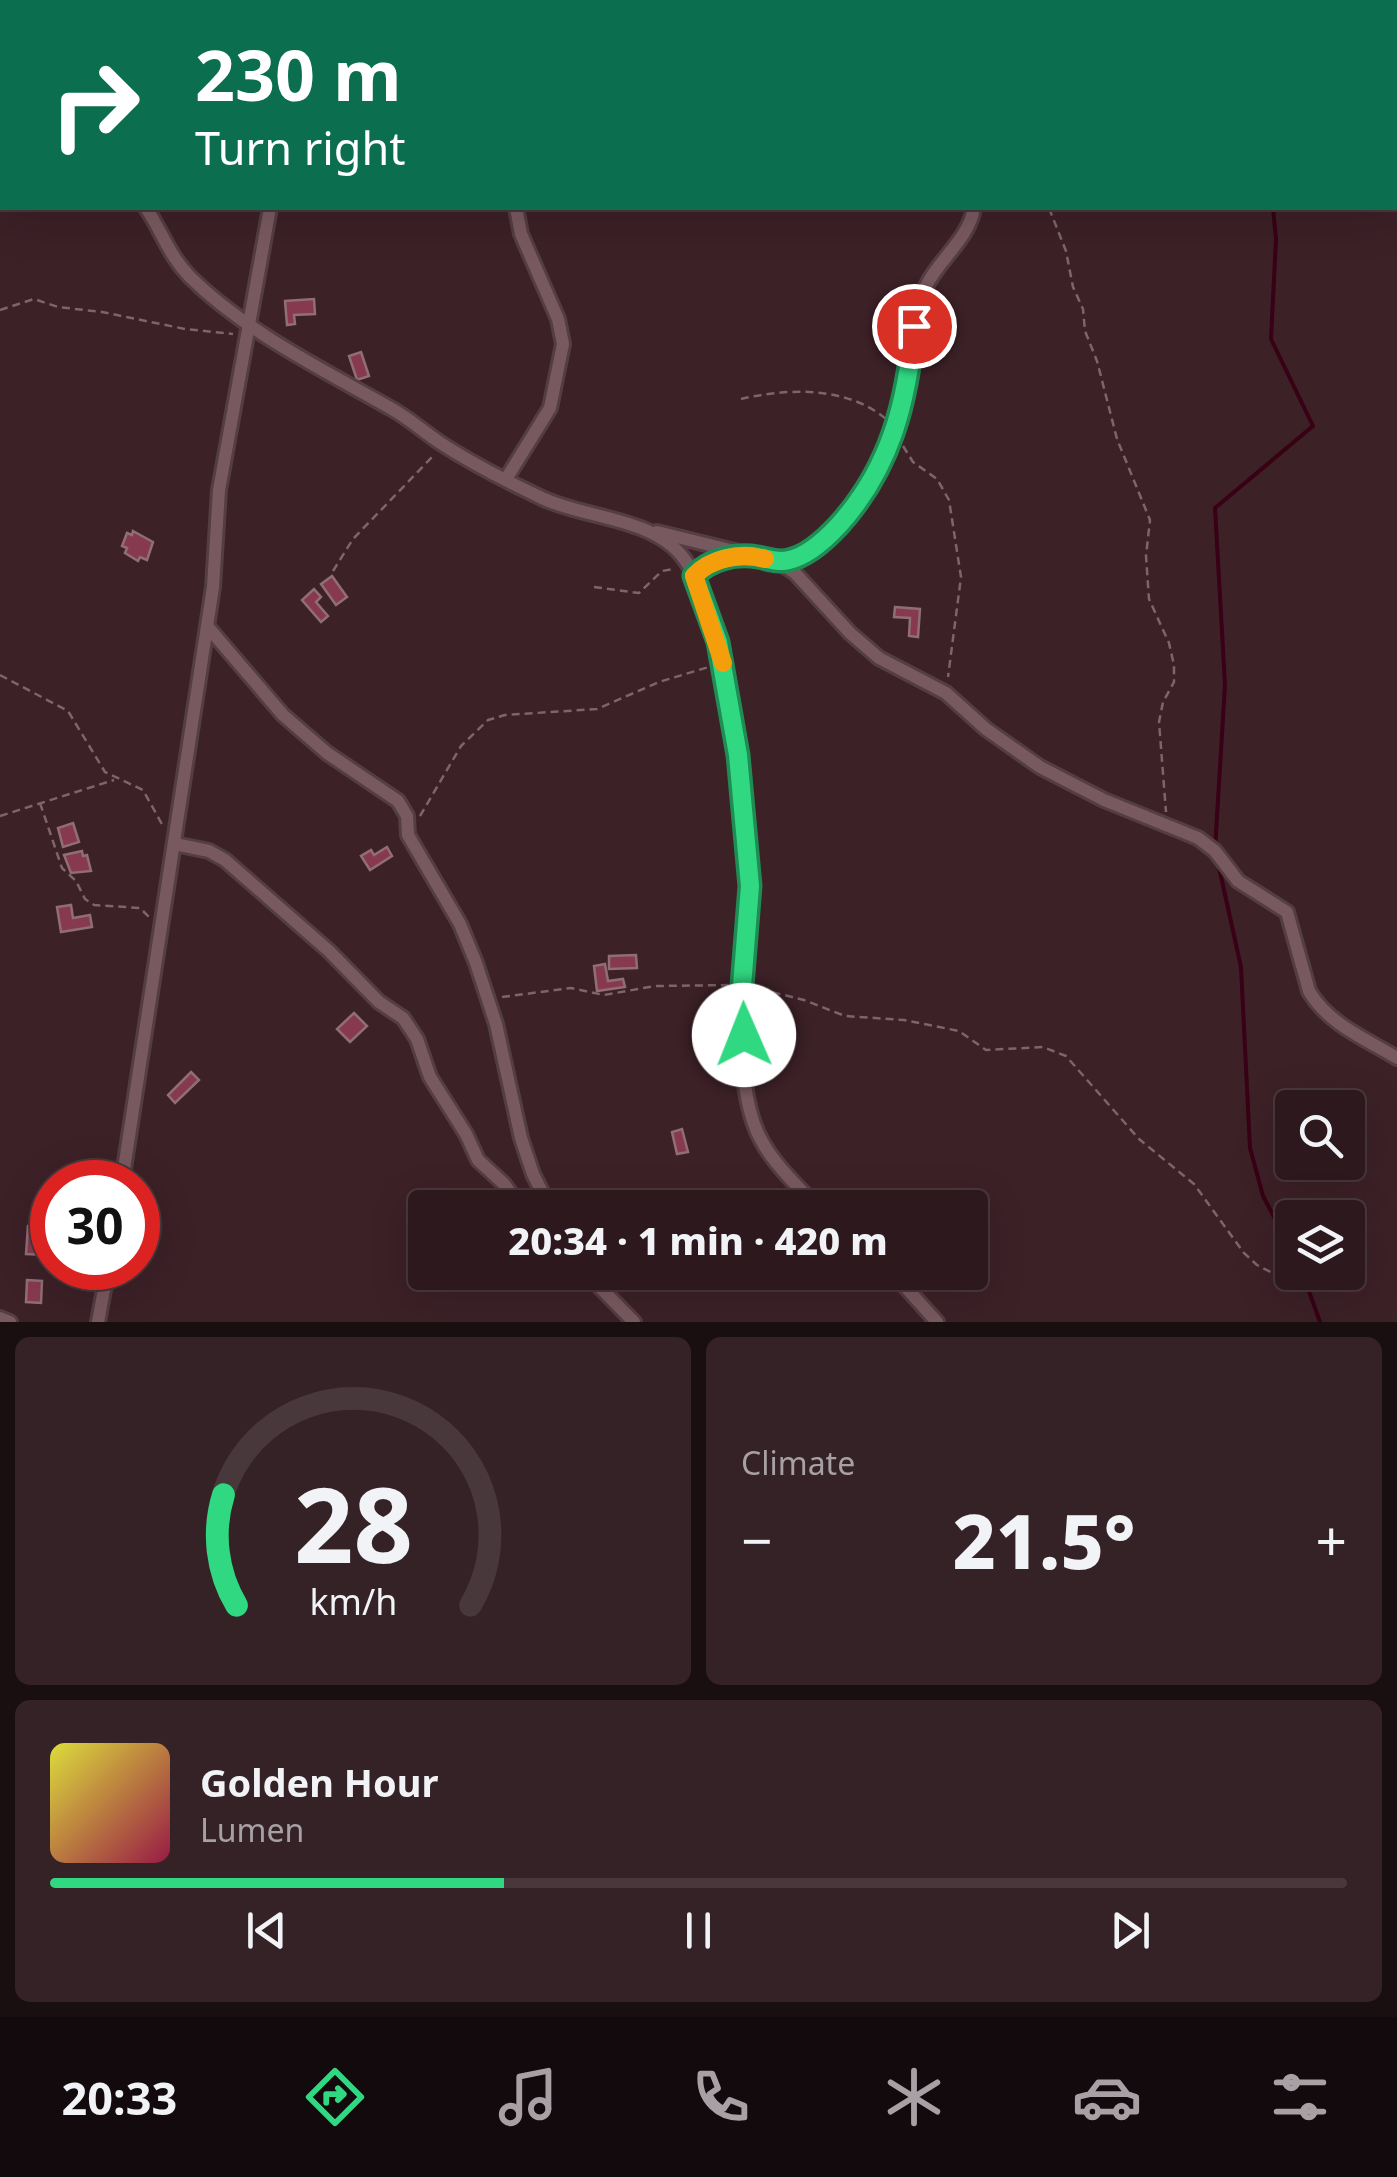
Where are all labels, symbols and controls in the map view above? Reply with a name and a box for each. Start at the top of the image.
text: 230 m [195,26,402,122]
icon: right [30,40,160,170]
text: Turn right [195,117,406,178]
pin [872,284,957,369]
icon: arrive [887,299,942,354]
position arrow [692,983,796,1087]
map controls [1275,1090,1365,1290]
button: search [1275,1090,1365,1180]
speed limit sign: 30 [30,1160,160,1290]
button: layers [1275,1200,1365,1290]
text: 20:34 · 1 min · 420 m [508,1214,888,1266]
text: Climate [741,1441,855,1484]
text: 28 [294,1452,412,1593]
text: 21.5° [952,1489,1136,1591]
text: − [741,1502,772,1577]
text: + [1316,1502,1347,1577]
text: km/h [309,1577,397,1625]
text: Golden Hour [200,1756,438,1808]
text: Lumen [200,1808,304,1851]
icon: previous [239,1903,294,1958]
icon: pause [671,1903,726,1958]
icon: next [1103,1903,1158,1958]
icon: directions [300,2062,370,2132]
icon: music [493,2062,563,2132]
icon: phone [686,2062,756,2132]
icon: climate [879,2062,949,2132]
icon: car [1072,2062,1142,2132]
icon: filters [1265,2062,1335,2132]
text: 20:33 [62,2067,177,2128]

